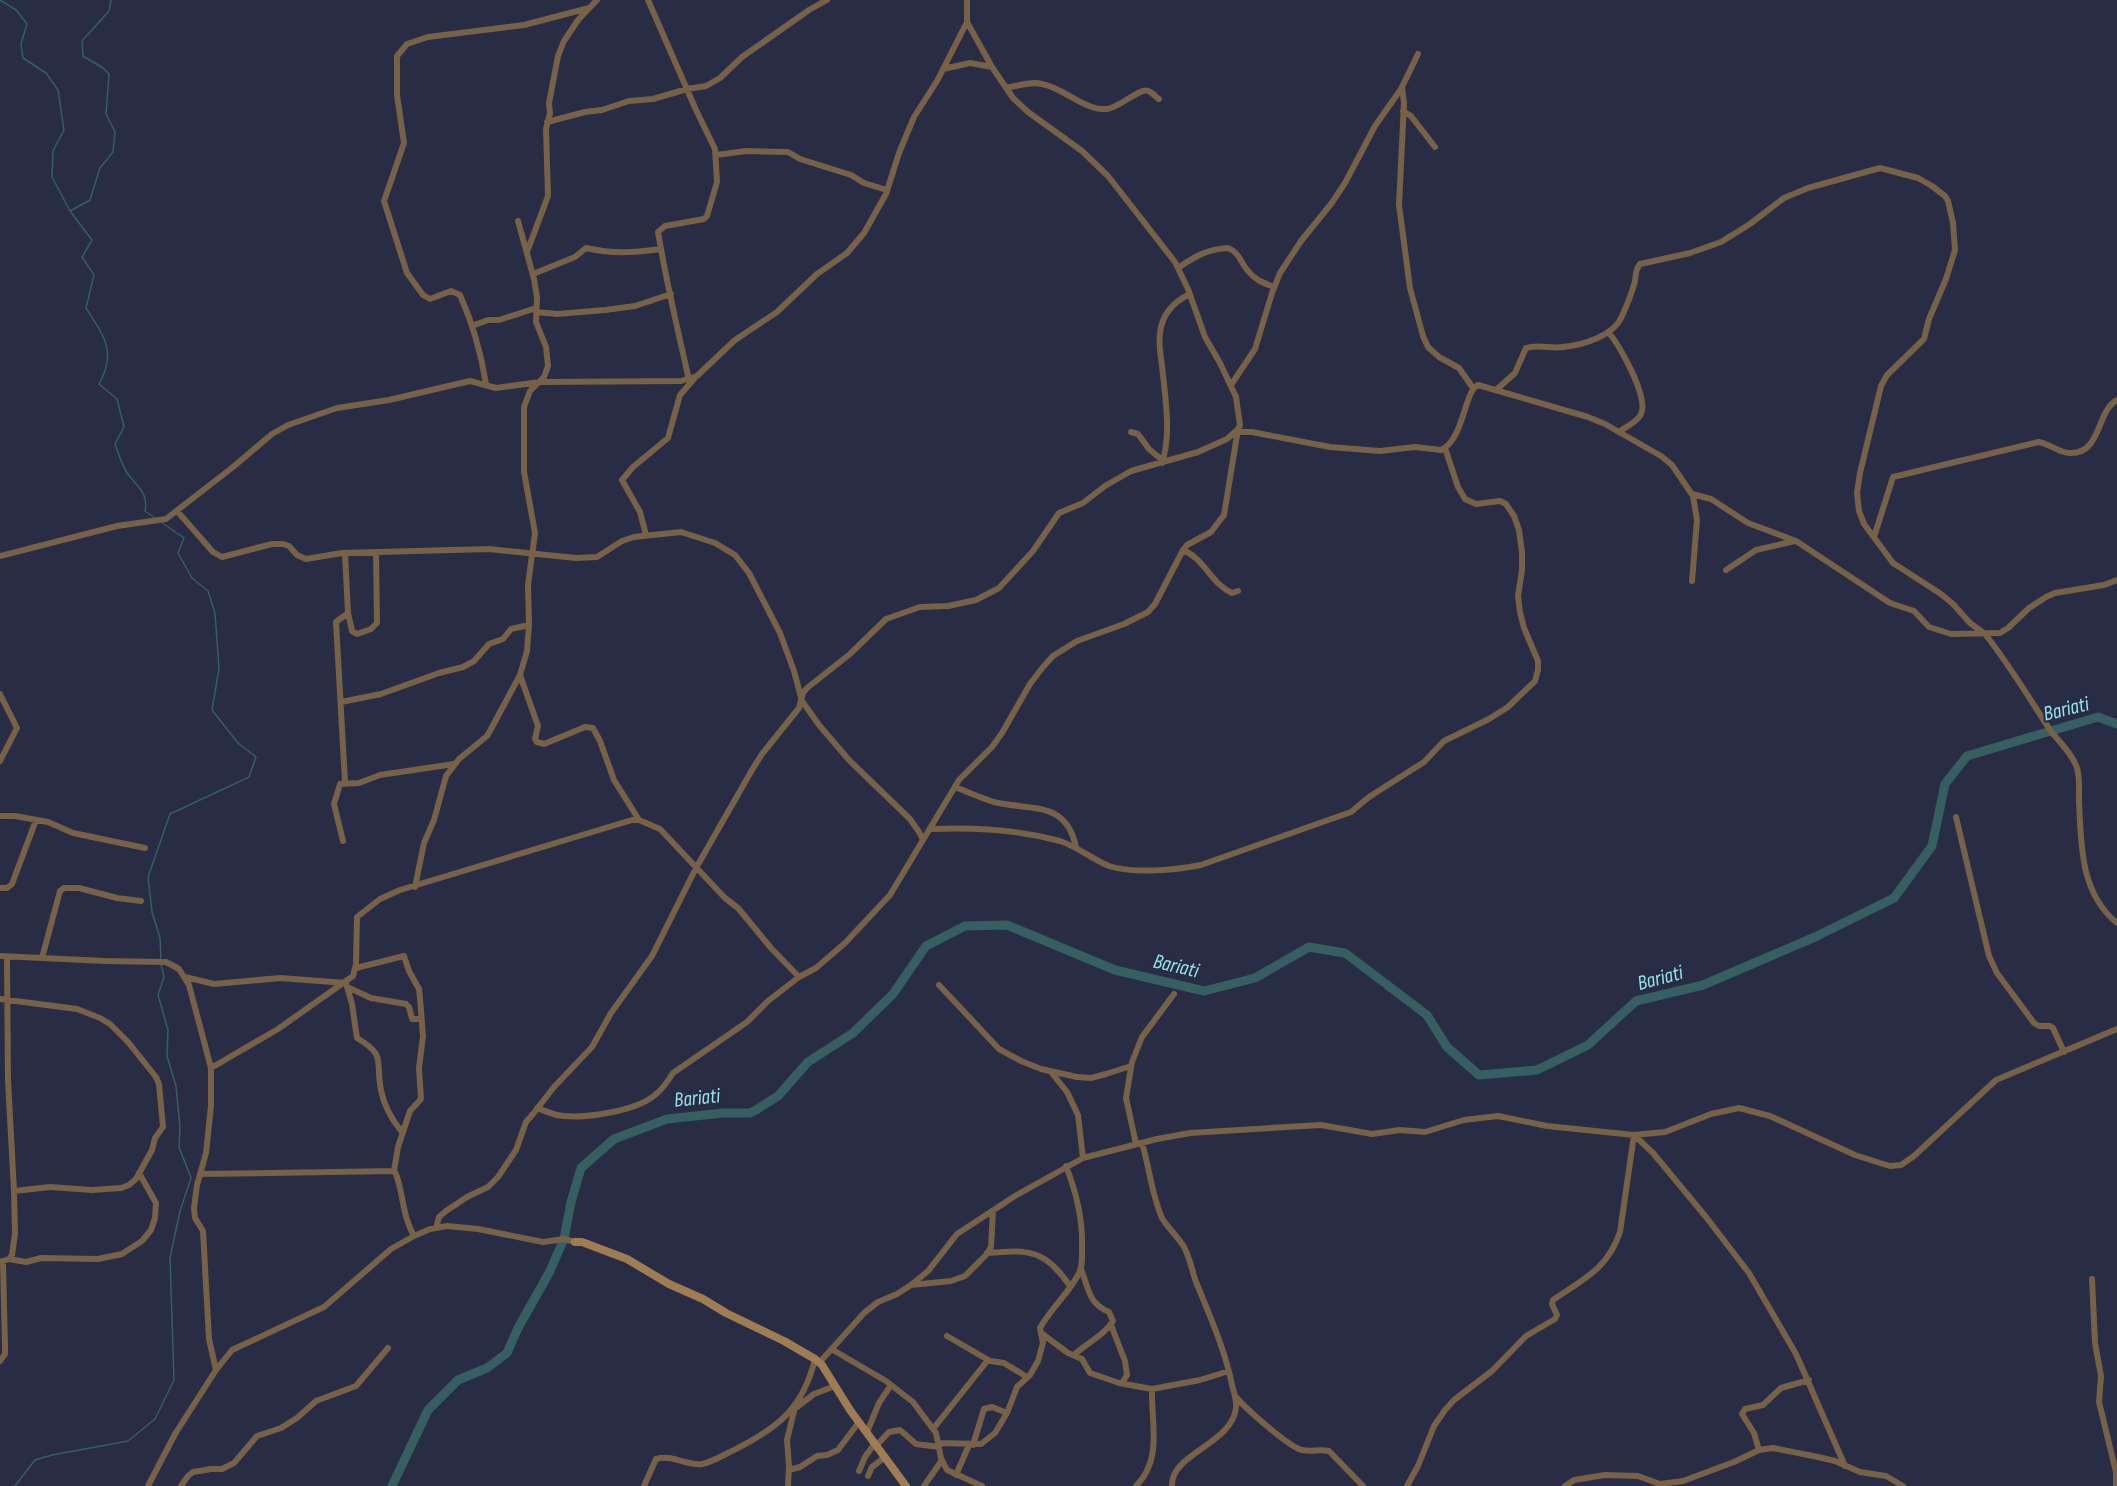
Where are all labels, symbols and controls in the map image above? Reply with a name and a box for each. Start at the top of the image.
water label: Bariati [2041,691,2092,727]
water label: Bariati [1151,949,1202,984]
water label: Bariati [1635,960,1687,996]
water label: Bariati [673,1083,722,1113]

